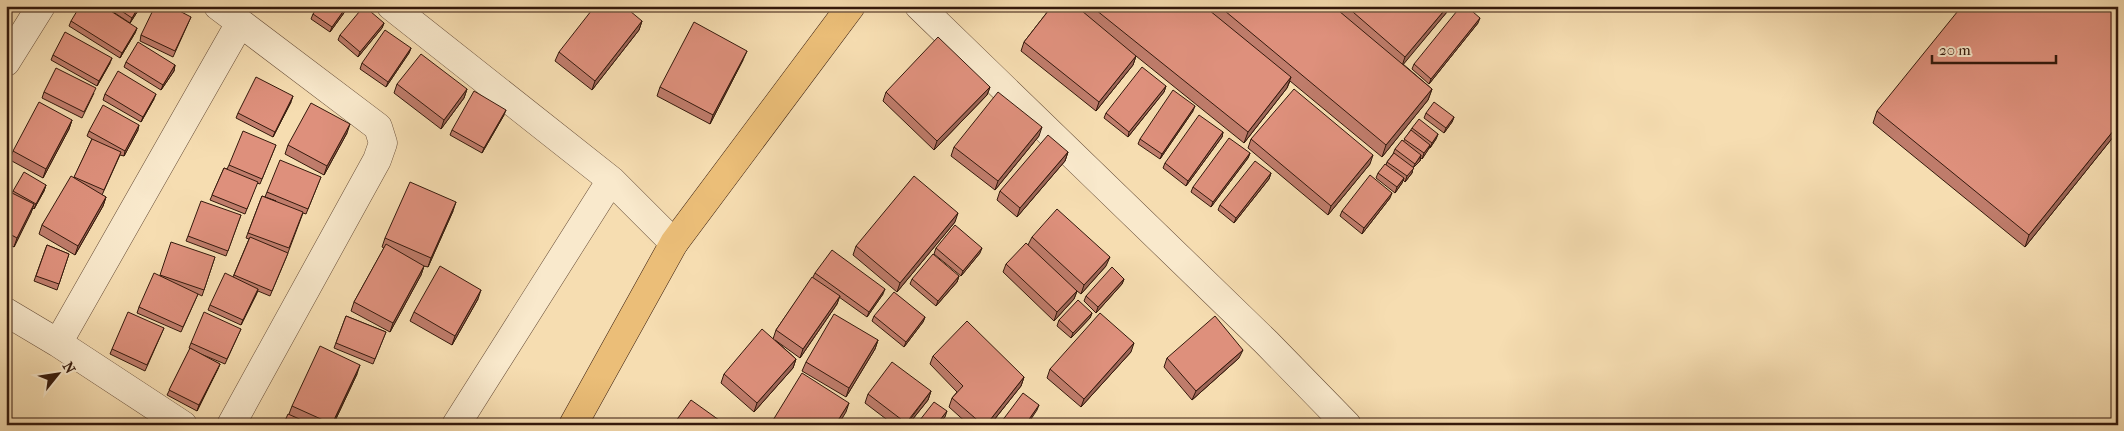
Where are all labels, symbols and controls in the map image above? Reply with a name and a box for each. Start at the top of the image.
scale bar [1932,32,2055,64]
text: 20 m [1939,41,1971,59]
north arrow [32,348,82,398]
text: N [59,359,79,377]

